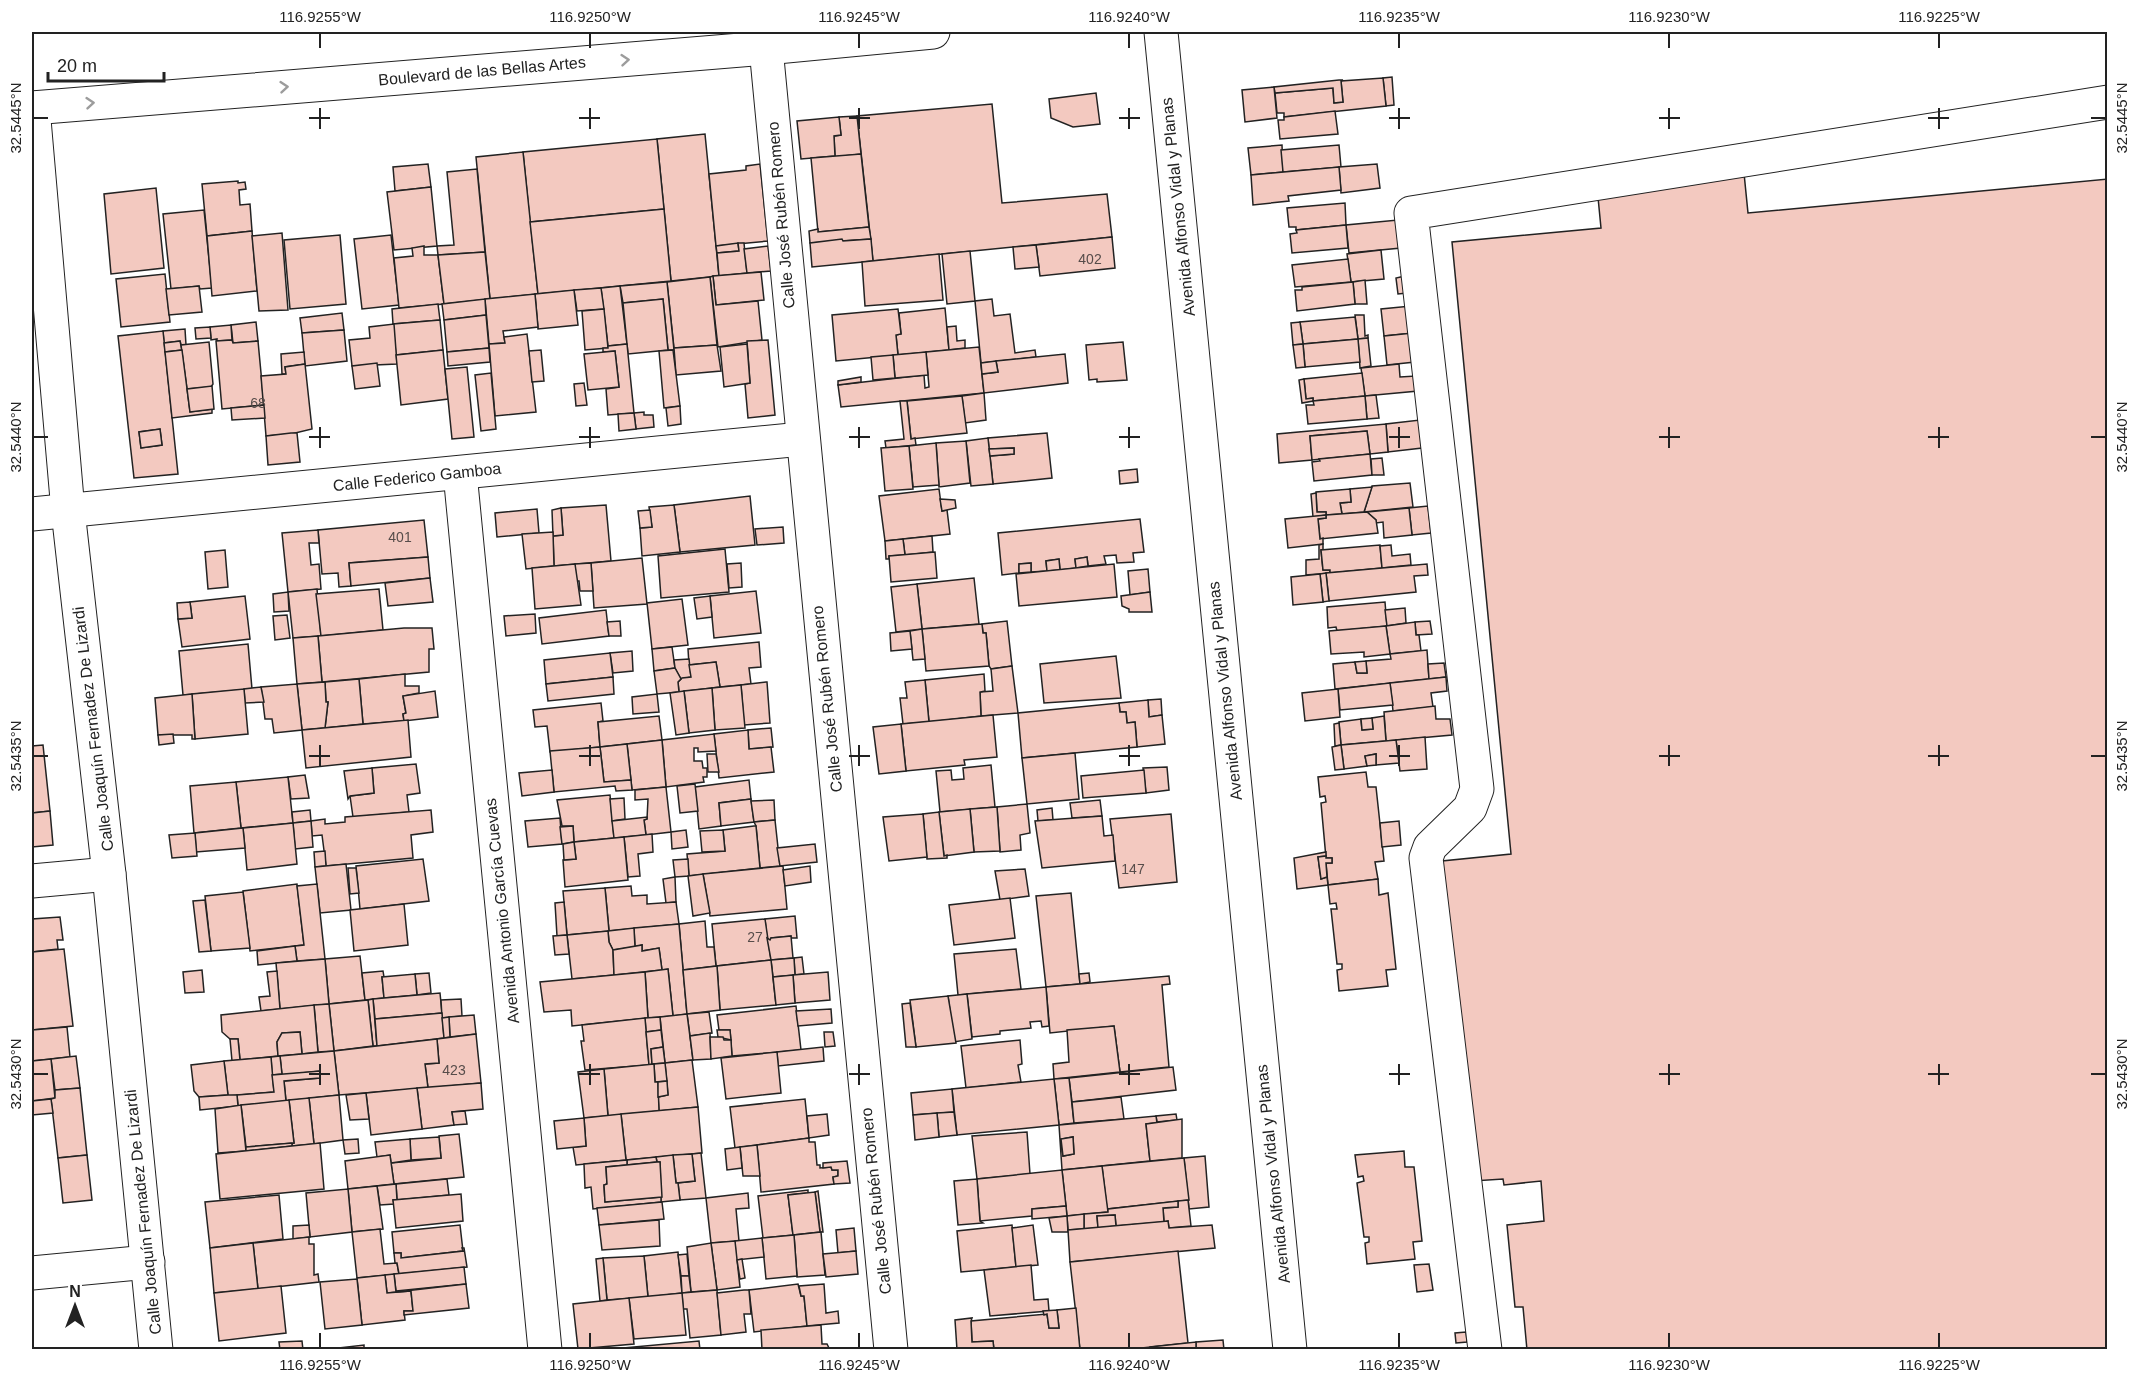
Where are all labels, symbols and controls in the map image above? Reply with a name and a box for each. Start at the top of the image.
text: 116.9255°W [279,8,362,25]
text: 116.9250°W [549,8,632,25]
text: 116.9245°W [818,8,901,25]
text: 116.9240°W [1088,8,1171,25]
text: 116.9235°W [1358,8,1441,25]
text: 116.9230°W [1628,8,1711,25]
text: 116.9225°W [1898,8,1981,25]
scale bar [48,45,164,83]
street label: Boulevard de las Bellas Artes [378,53,586,89]
one-way arrow [621,54,630,67]
text: 20 m [57,56,97,76]
one-way arrow [280,81,289,94]
text: 32.5445°N [7,82,24,154]
text: 32.5445°N [2113,82,2130,154]
one-way arrow [85,97,94,110]
street label: Avenida Alfonso Vidal y Planas [1158,97,1198,317]
street label: Calle José Rubén Romero [764,121,798,309]
house number: 402 [1078,251,1102,267]
house number: 68 [250,395,266,411]
text: 32.5440°N [7,401,24,473]
text: 32.5440°N [2113,401,2130,473]
street label: Calle Federico Gamboa [332,460,502,494]
house number: 401 [388,529,412,545]
street label: Avenida Alfonso Vidal y Planas [1205,581,1245,801]
street label: Calle José Rubén Romero [809,605,845,793]
street label: Calle Joaquín Fernadez De Lizardi [70,606,116,852]
text: 32.5435°N [7,720,24,792]
text: 32.5435°N [2113,720,2130,792]
street label: Avenida Antonio García Cuevas [482,797,522,1025]
house number: 147 [1121,861,1145,877]
house number: 27 [747,929,763,945]
text: 32.5430°N [7,1038,24,1110]
text: 32.5430°N [2113,1038,2130,1110]
house number: 423 [442,1062,466,1078]
street label: Avenida Alfonso Vidal y Planas [1253,1064,1293,1284]
street label: Calle Joaquín Fernadez De Lizardi [122,1089,164,1335]
street label: Calle José Rubén Romero [858,1107,894,1295]
north arrow [45,1276,105,1336]
text: N [69,1283,81,1300]
text: 116.9255°W [279,1356,362,1373]
text: 116.9250°W [549,1356,632,1373]
text: 116.9245°W [818,1356,901,1373]
text: 116.9240°W [1088,1356,1171,1373]
text: 116.9235°W [1358,1356,1441,1373]
text: 116.9230°W [1628,1356,1711,1373]
text: 116.9225°W [1898,1356,1981,1373]

